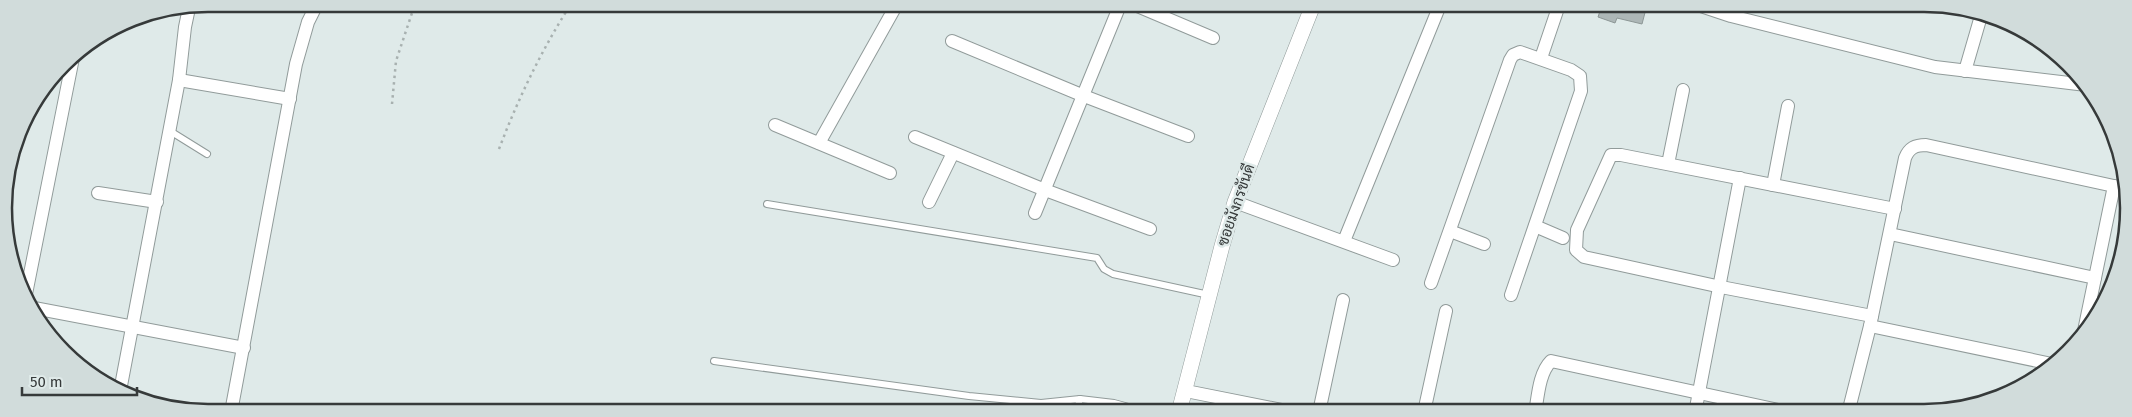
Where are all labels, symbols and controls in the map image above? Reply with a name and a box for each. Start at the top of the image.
street label: ซอยมังกรขันดี [1213,161,1258,249]
scale bar [22,364,138,396]
text: 50 m [30,373,63,391]

